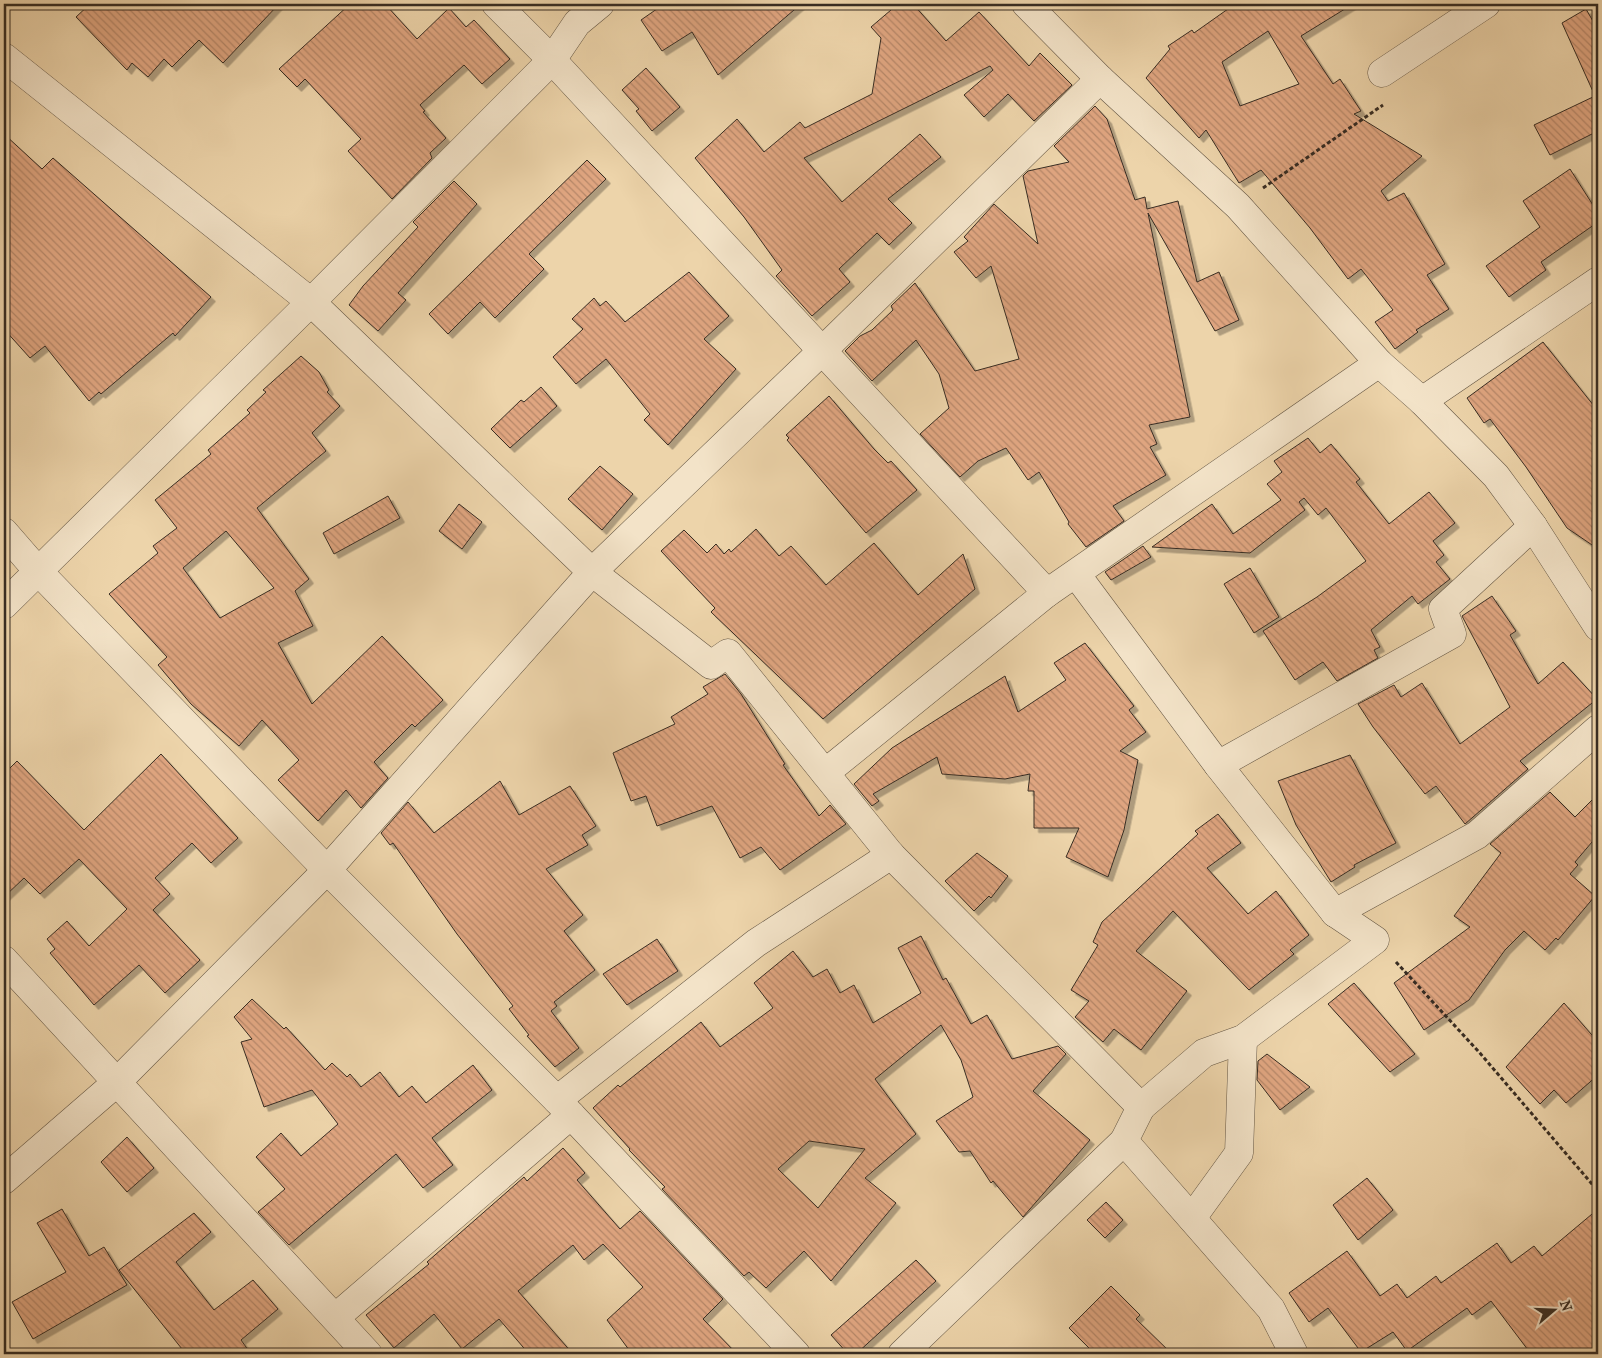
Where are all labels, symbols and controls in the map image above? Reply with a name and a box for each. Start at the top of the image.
north arrow [1530,1286,1580,1336]
text: N [1556,1298,1576,1314]

